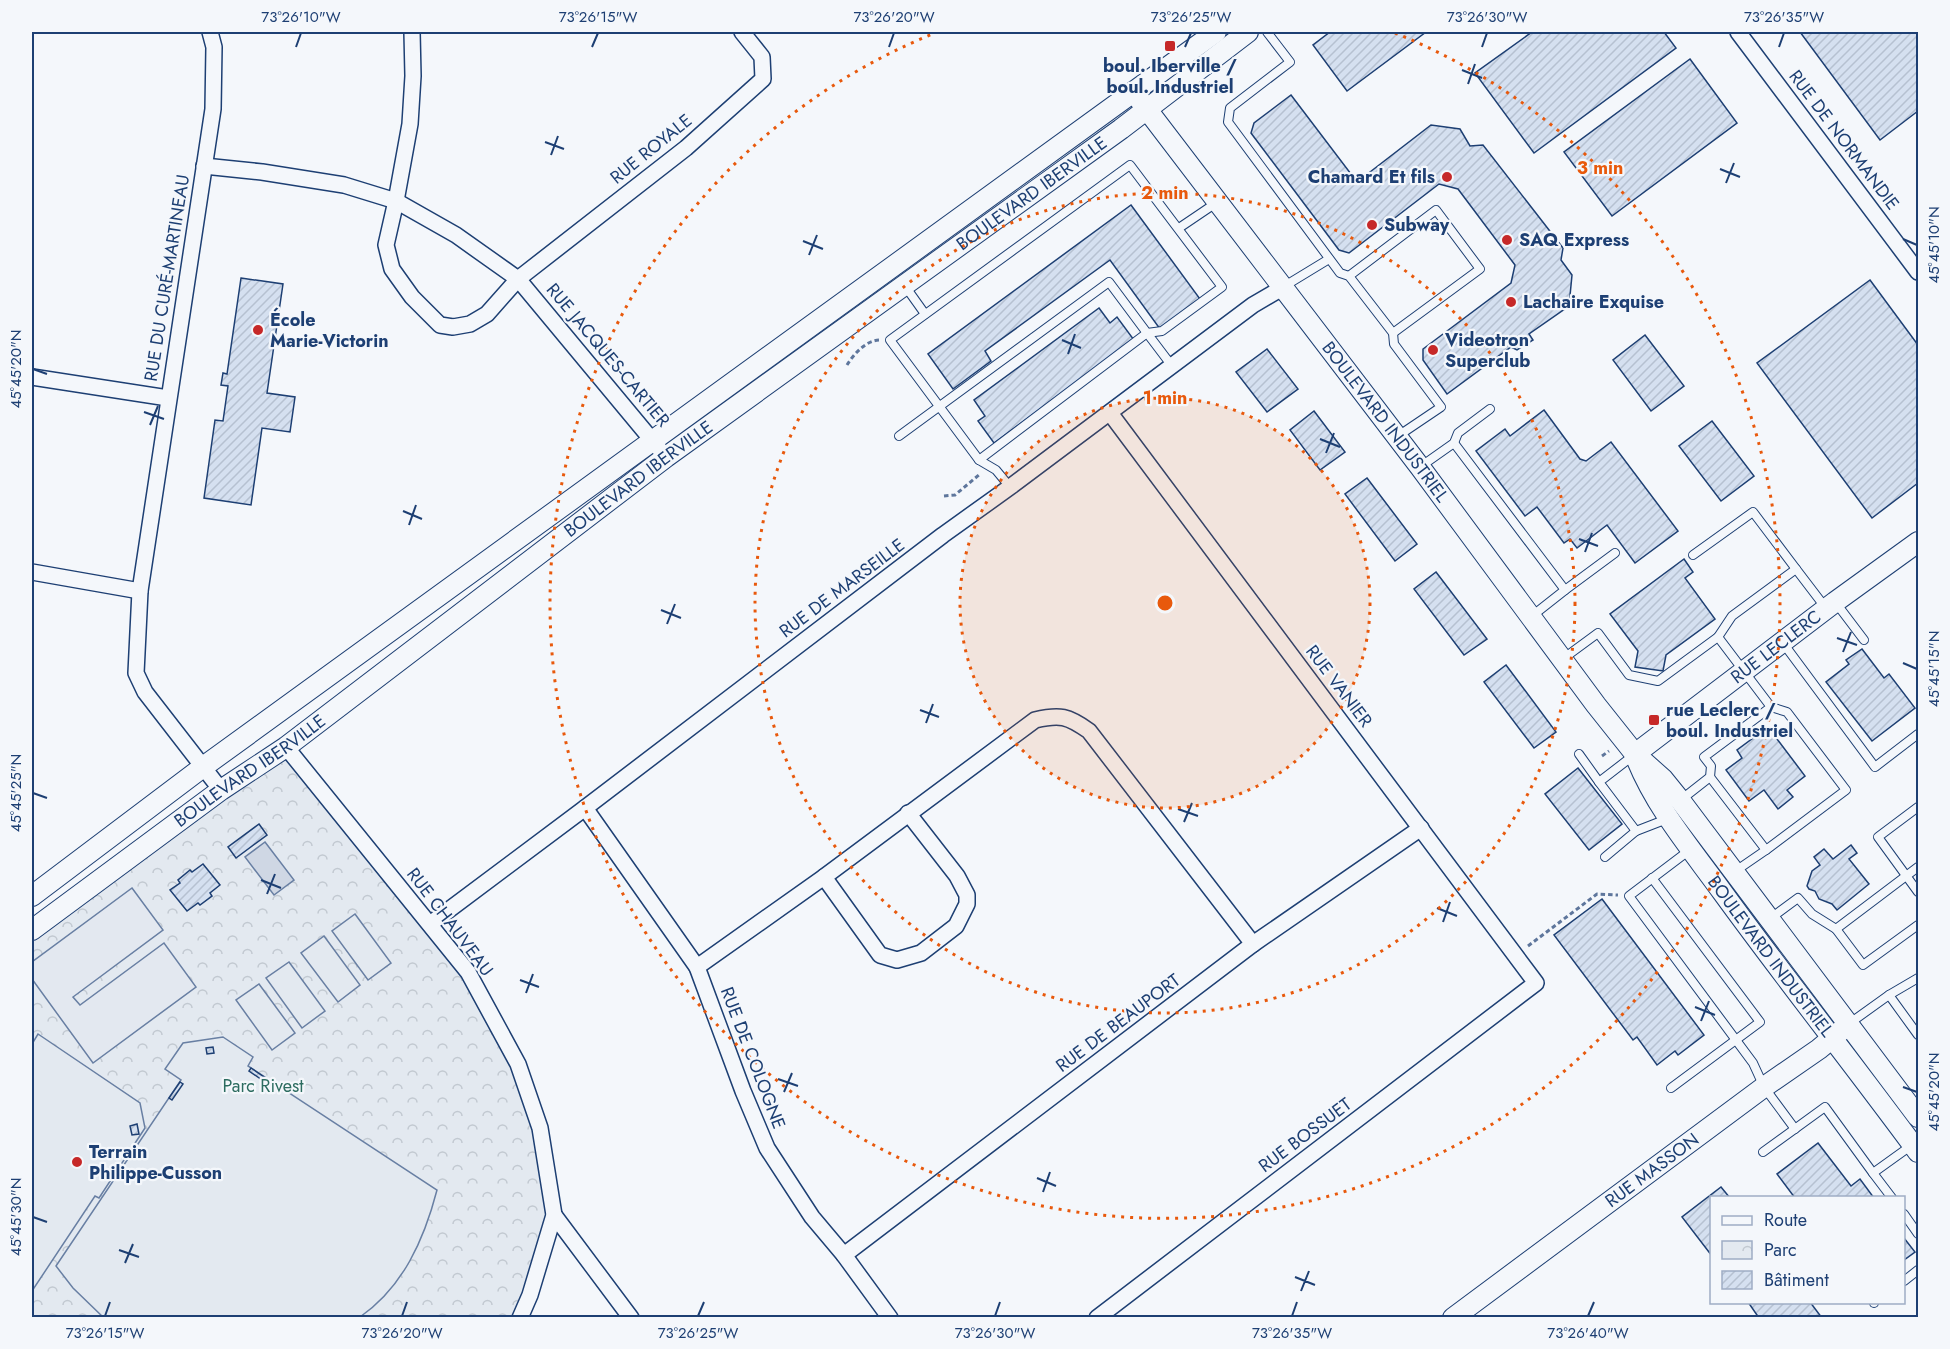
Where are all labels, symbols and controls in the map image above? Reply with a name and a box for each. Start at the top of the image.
text: 73°26'10"W [261,6,341,28]
text: 73°26'15"W [559,6,638,28]
text: 73°26'20"W [853,6,935,28]
text: 73°26'25"W [1151,6,1231,28]
text: 73°26'30"W [1447,6,1527,28]
text: 73°26'35"W [1744,6,1824,28]
marker: boul. Iberville / boul. Industriel [1163,39,1177,53]
place label: boul. Iberville / boul. Industriel [1103,53,1237,100]
street label: RUE DE NORMANDIE [1783,65,1905,215]
street label: RUE ROYALE [605,108,697,190]
street label: BOULEVARD IBERVILLE [951,130,1112,257]
text: 3 min [1577,155,1623,181]
place label: Chamard Et fils [1308,164,1435,190]
marker: Chamard Et fils [1440,170,1454,184]
street label: RUE DU CURÉ-MARTINEAU [138,173,196,383]
text: 2 min [1141,180,1189,206]
text: 45°45'10"N [1923,206,1945,284]
place label: Subway [1384,212,1450,238]
marker: Subway [1365,218,1379,232]
place label: SAQ Express [1519,227,1629,253]
marker: SAQ Express [1500,233,1514,247]
street label: RUE JACQUES-CARTIER [540,278,676,432]
place label: Lachaire Exquise [1523,289,1664,315]
marker: Lachaire Exquise [1504,295,1518,309]
place label: École Marie-Victorin [270,307,389,354]
marker: École Marie-Victorin [251,323,265,337]
place label: Videotron Superclub [1444,327,1530,374]
text: 45°45'20"N [5,330,27,409]
street label: BOULEVARD INDUSTRIEL [1316,336,1455,508]
marker: Videotron Superclub [1426,343,1440,357]
text: 1 min [1143,385,1187,411]
street label: BOULEVARD IBERVILLE [559,414,718,543]
street label: RUE DE MARSEILLE [774,532,910,644]
centre of rings [1155,593,1175,613]
street label: RUE LECLERC [1725,604,1827,690]
text: 45°45'15"N [1923,631,1945,707]
street label: RUE VANIER [1299,639,1379,733]
place label: rue Leclerc / boul. Industriel [1666,697,1793,744]
street label: BOULEVARD IBERVILLE [169,708,331,833]
marker: rue Leclerc / boul. Industriel [1647,713,1661,727]
text: 45°45'25"N [5,754,27,832]
street label: RUE CHAUVEAU [401,862,499,982]
street label: BOULEVARD INDUSTRIEL [1701,870,1840,1043]
street label: RUE DE BEAUPORT [1050,967,1186,1078]
street label: RUE DE COLOGNE [714,983,792,1133]
text: 45°45'20"N [1923,1053,1945,1132]
park label: Parc Rivest [222,1073,304,1099]
street label: RUE BOSSUET [1253,1091,1357,1179]
street label: RUE MASSON [1600,1127,1704,1214]
place label: Terrain Philippe-Cusson [89,1139,222,1186]
marker: Terrain Philippe-Cusson [70,1155,84,1169]
text: 45°45'30"N [5,1178,27,1256]
legend [1710,1196,1905,1304]
text: Route [1764,1207,1807,1233]
text: Parc [1764,1237,1797,1263]
text: Bâtiment [1764,1267,1830,1293]
text: 73°26'15"W [66,1322,145,1344]
text: 73°26'20"W [361,1322,443,1344]
text: 73°26'25"W [658,1322,738,1344]
text: 73°26'30"W [955,1322,1035,1344]
text: 73°26'35"W [1252,1322,1332,1344]
text: 73°26'40"W [1547,1322,1629,1344]

